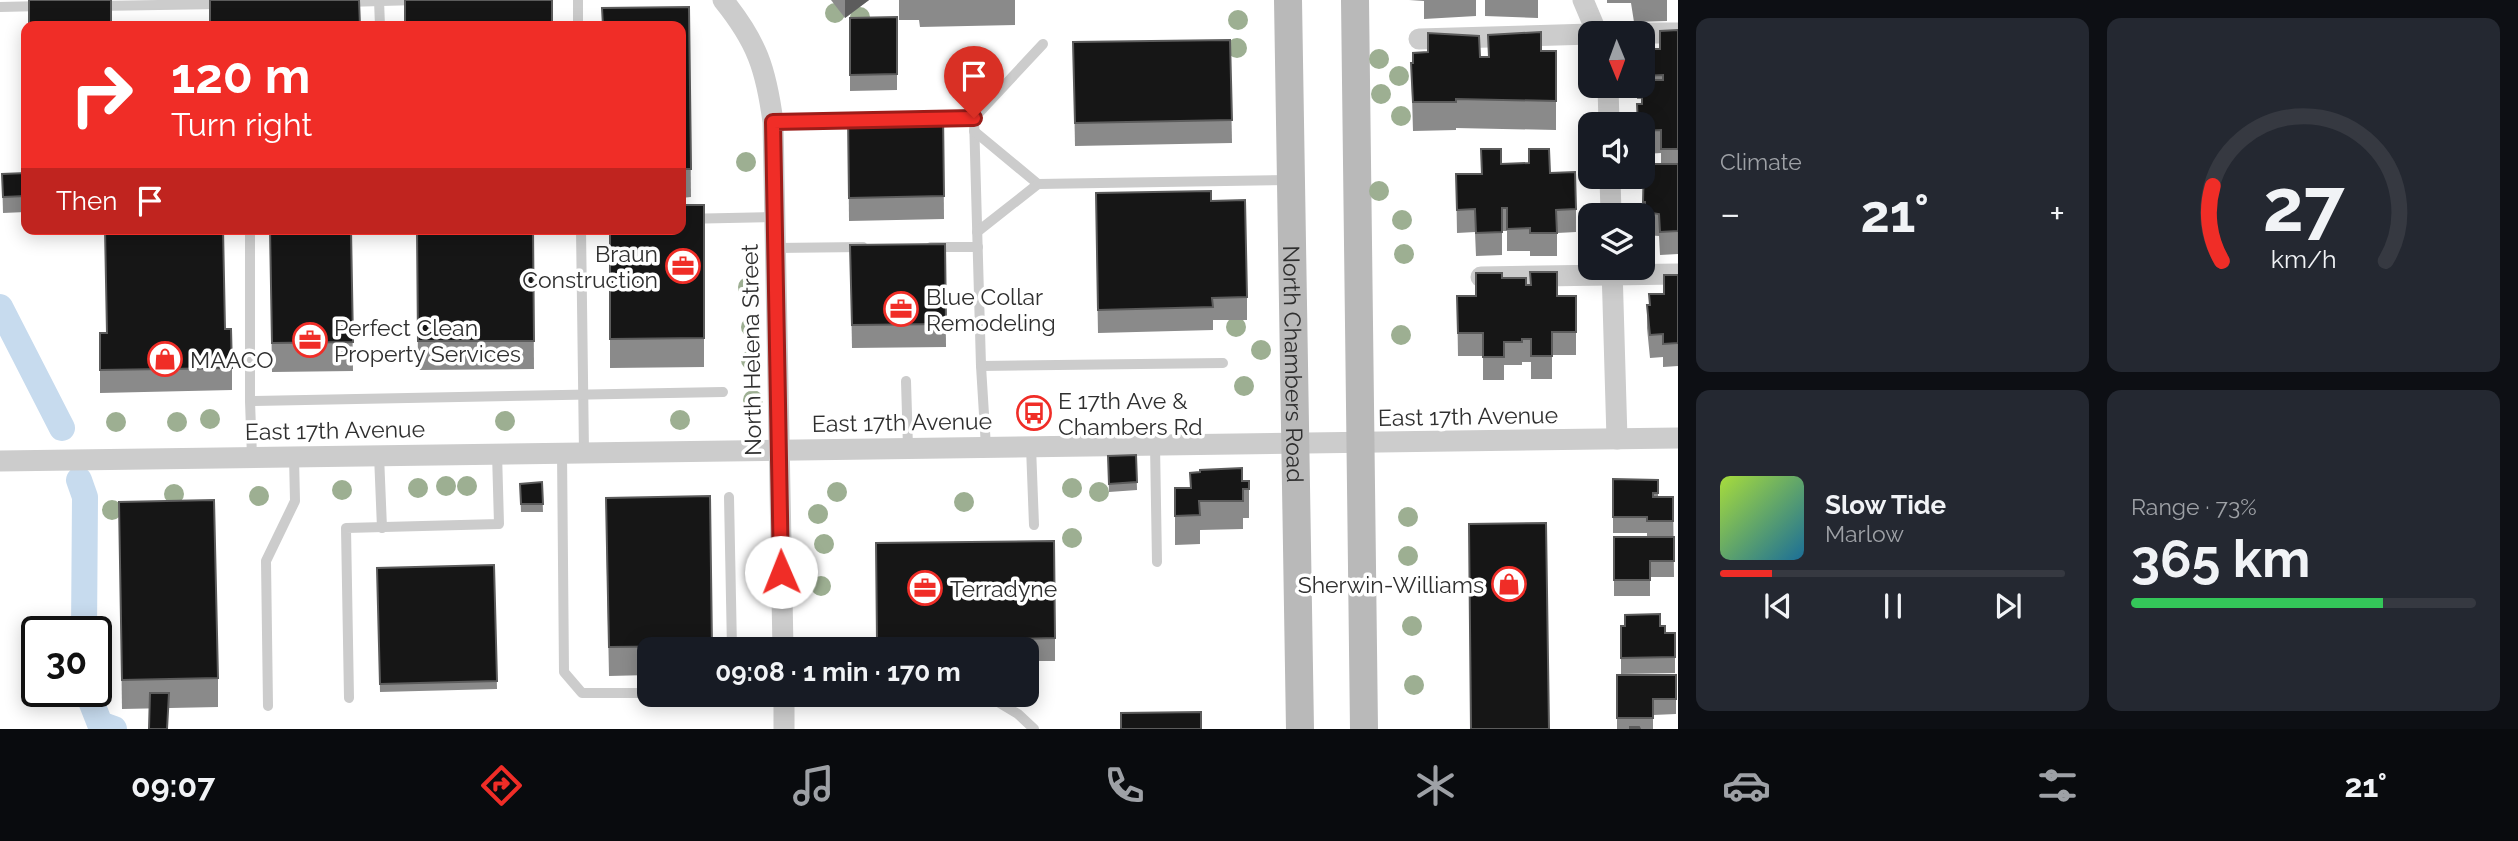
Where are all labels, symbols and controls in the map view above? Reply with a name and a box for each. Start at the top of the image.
north arrow [1578,21,1656,98]
map controls [1578,21,1655,280]
pin [944,46,1004,118]
text: 120 m [171,47,310,104]
icon: right [56,49,147,140]
icon: arrive [955,57,993,95]
text: Turn right [171,106,312,143]
button: sound [1578,112,1655,189]
text: Climate [1720,148,1802,175]
text: 27 [2263,163,2345,248]
icon: arrive [131,182,169,220]
text: 21° [1861,183,1929,244]
text: Then [56,186,117,216]
text: − [1720,191,1740,236]
text: + [2049,191,2065,236]
button: layers [1578,203,1655,280]
place label: Braun Construction [522,240,658,293]
street label: North Helena Street [736,244,766,456]
text: km/h [2271,244,2336,274]
street label: North Chambers Road [1279,245,1309,483]
office icon: Braun Construction [664,247,702,285]
place label: Blue Collar Remodeling [926,283,1056,336]
office icon: Blue Collar Remodeling [882,290,920,328]
place label: Perfect Clean Property Services [334,314,521,367]
office icon: Perfect Clean Property Services [291,321,329,359]
shop icon: MAACO [146,340,184,378]
place label: MAACO [190,346,274,373]
place label: E 17th Ave & Chambers Rd [1058,387,1203,440]
bus stop icon: E 17th Ave & Chambers Rd [1015,394,1053,432]
street label: East 17th Avenue [1378,401,1558,431]
street label: East 17th Avenue [812,407,992,437]
street label: East 17th Avenue [245,415,425,445]
text: Slow Tide [1825,490,1946,520]
text: Range · 73% [2131,493,2257,520]
text: Marlow [1825,520,1904,547]
text: 365 km [2131,528,2310,589]
position arrow [744,535,818,609]
shop icon: Sherwin-Williams [1490,565,1528,603]
office icon: Terradyne [906,569,944,607]
place label: Sherwin-Williams [1298,571,1484,598]
place label: Terradyne [950,575,1057,602]
icon: previous [1759,587,1797,625]
icon: pause [1874,587,1912,625]
icon: next [1989,587,2027,625]
speed limit sign: 30 [21,616,112,707]
text: 09:08 · 1 min · 170 m [715,657,961,687]
icon: directions [477,761,526,810]
icon: music [789,761,838,810]
icon: phone [1100,761,1149,810]
icon: climate [1411,761,1460,810]
icon: car [1722,761,1771,810]
icon: filters [2033,761,2082,810]
text: 09:07 [131,767,215,804]
text: 21° [2345,767,2387,804]

